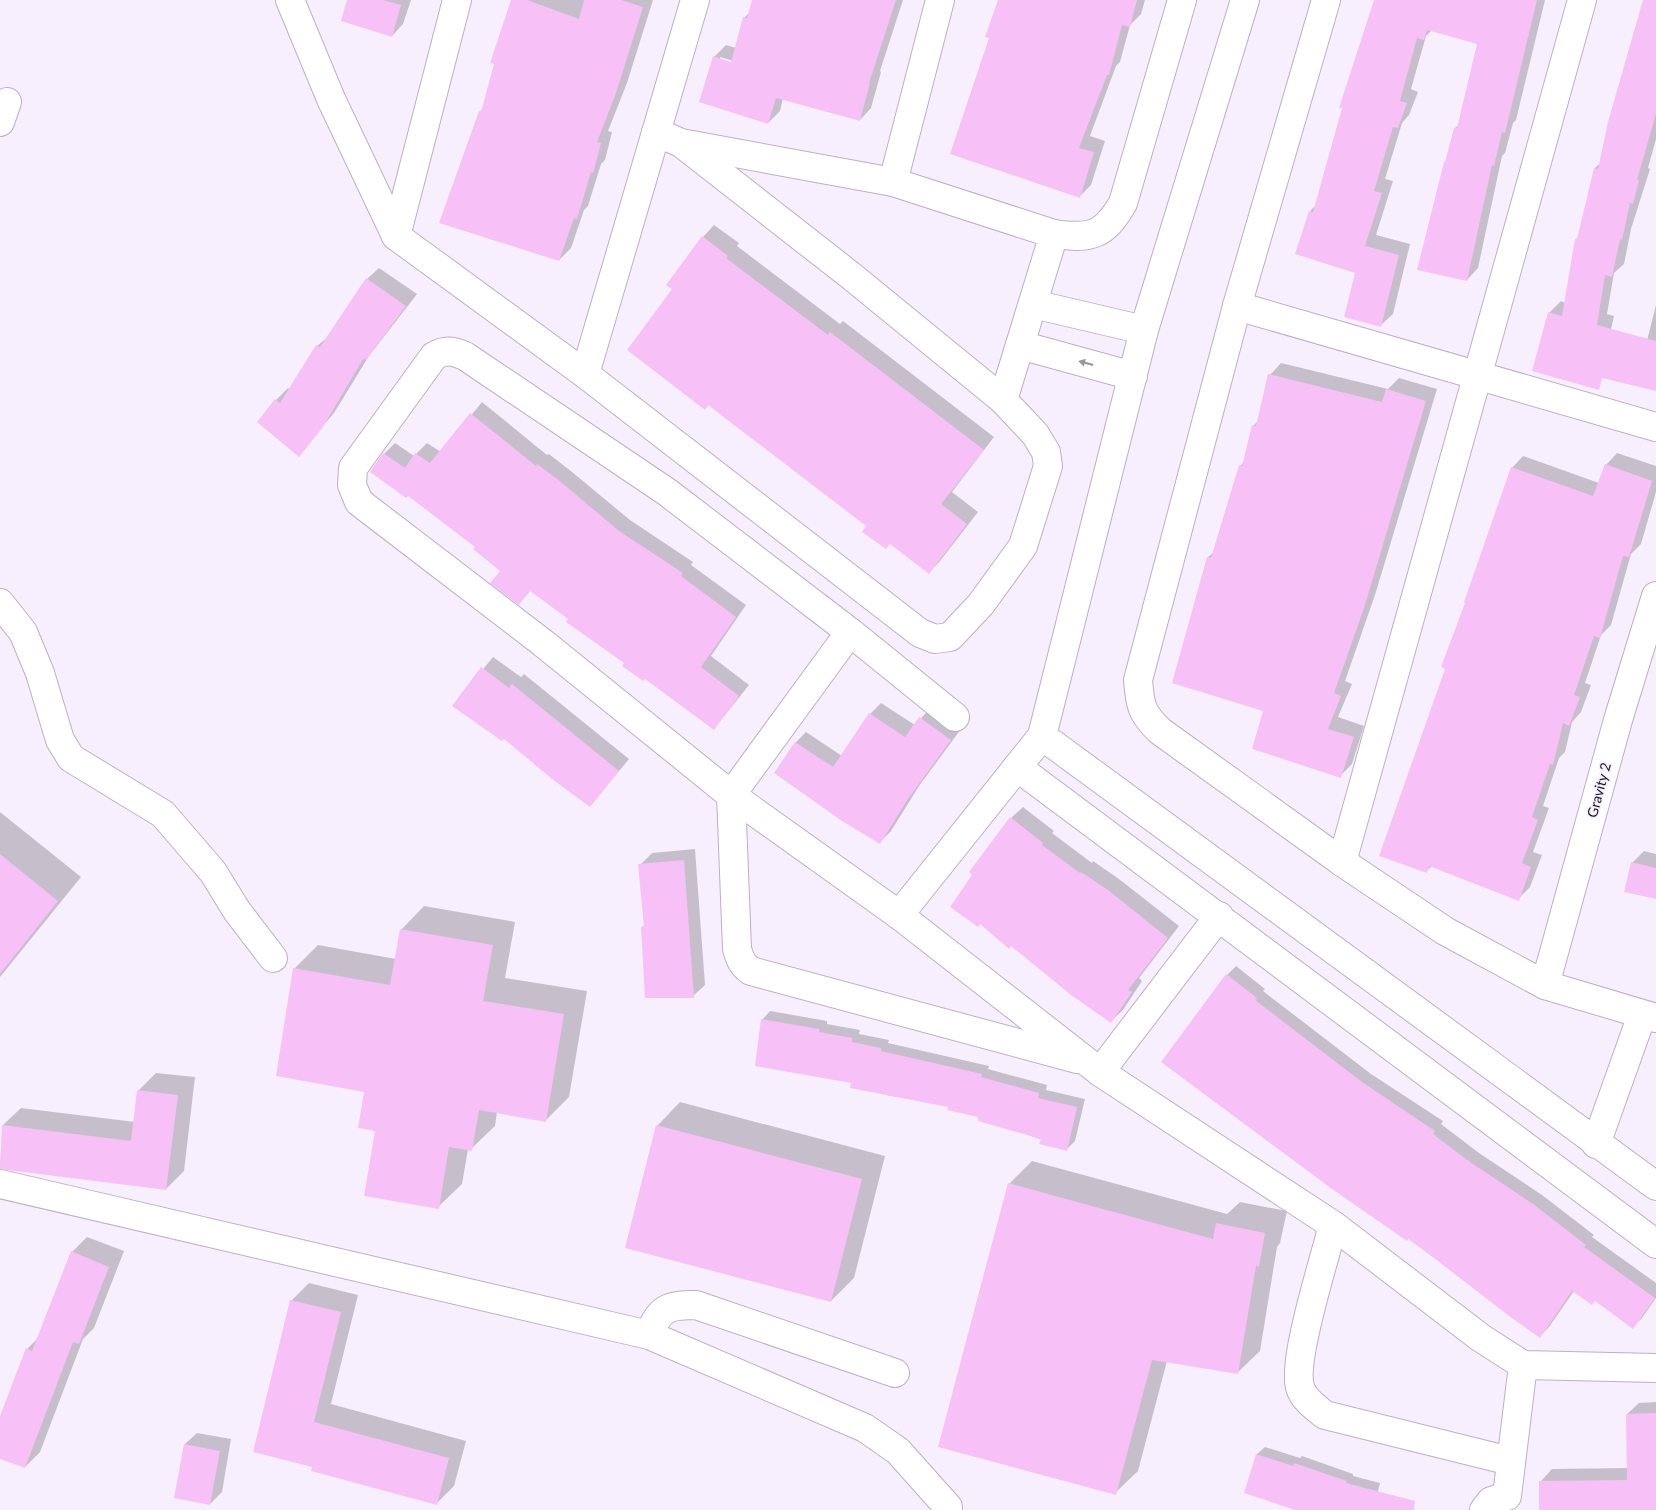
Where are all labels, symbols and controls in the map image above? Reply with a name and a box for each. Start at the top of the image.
one-way arrow [1078,359,1093,367]
street label: Gravity 2 [1583,761,1614,819]

